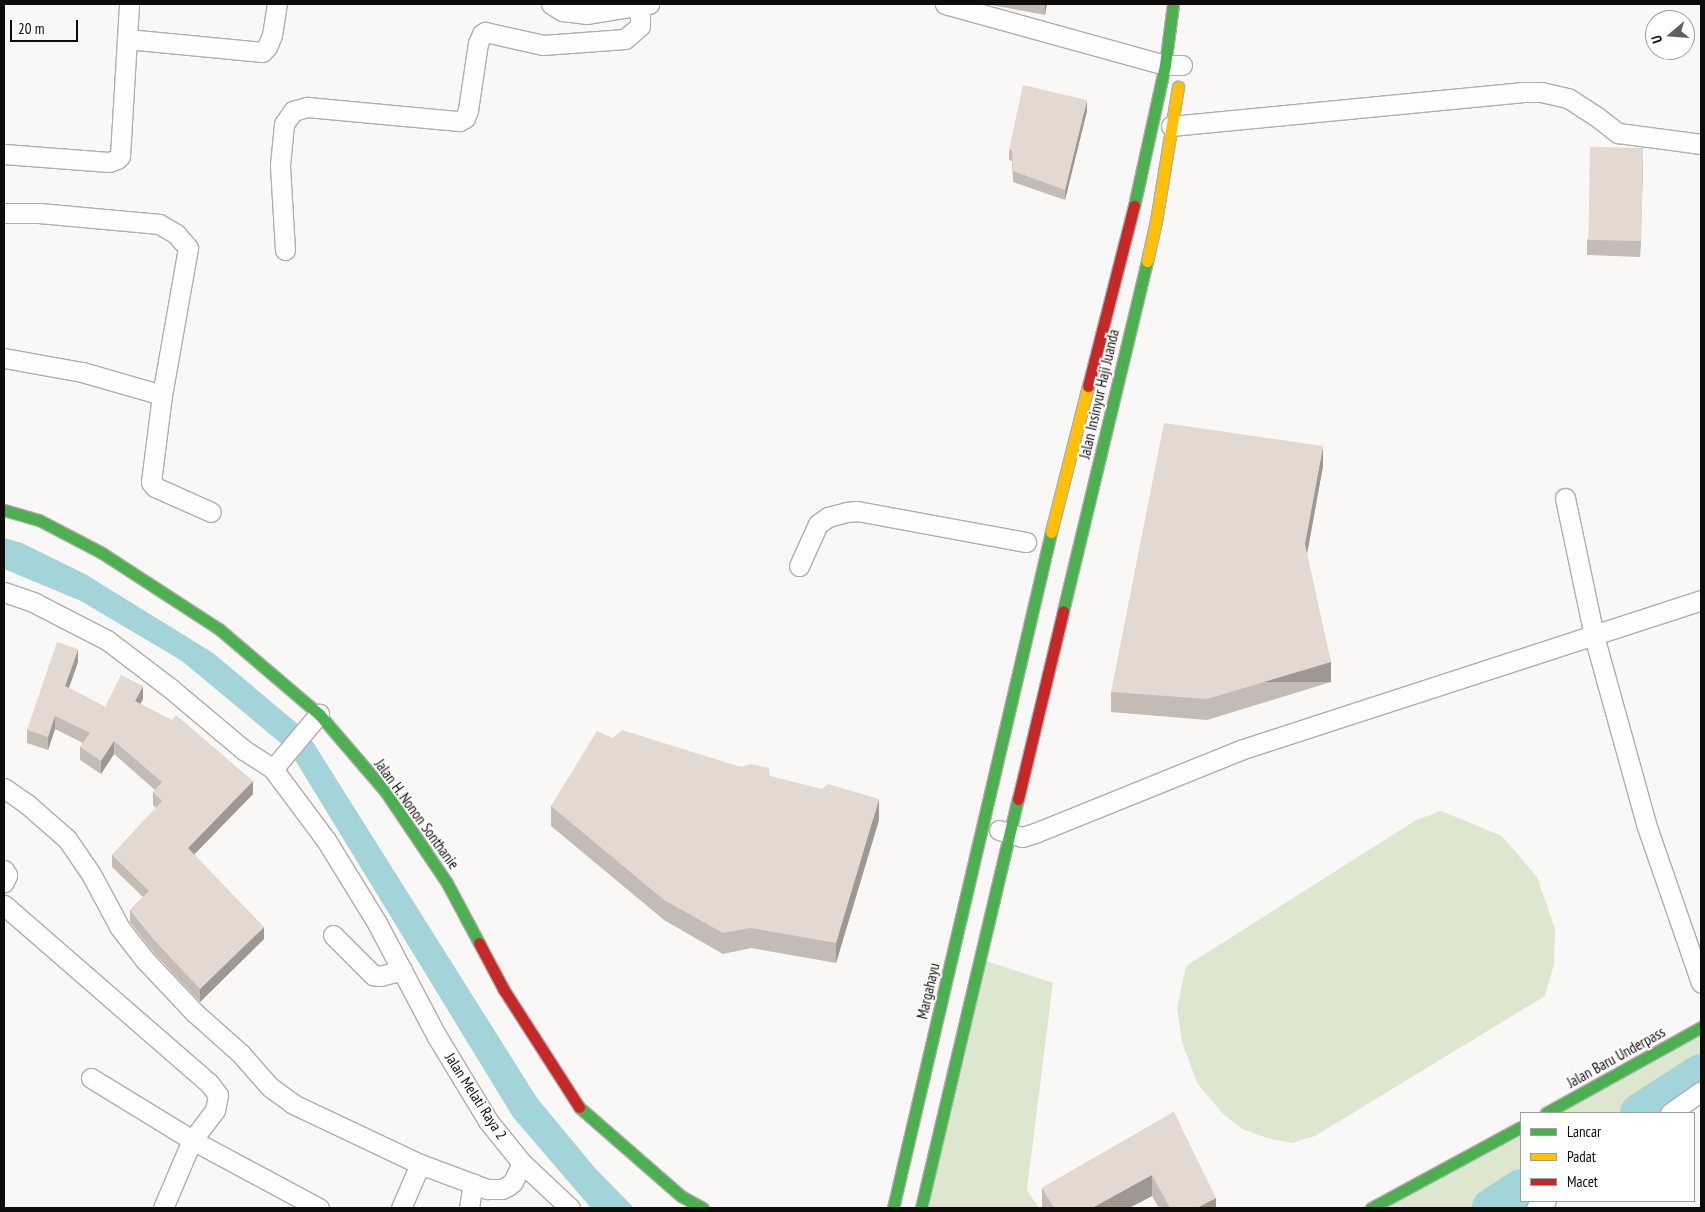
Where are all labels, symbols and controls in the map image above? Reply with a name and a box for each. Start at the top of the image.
scale bar [12,10,80,42]
north arrow [1645,10,1695,60]
text: 20 m [18,19,44,38]
text: U [1647,33,1666,46]
street label: Jalan Insinyur Haji Juanda [1075,328,1123,460]
street label: Jalan H. Nonon Sonthanie [371,755,463,873]
street label: Margahayu [913,961,943,1021]
street label: Jalan Baru Underpass [1564,1023,1668,1091]
street label: Jalan Melati Raya 2 [441,1049,511,1143]
legend [1520,1112,1695,1202]
text: Lancar [1567,1122,1601,1141]
text: Padat [1567,1147,1596,1166]
text: Macet [1567,1172,1598,1191]

